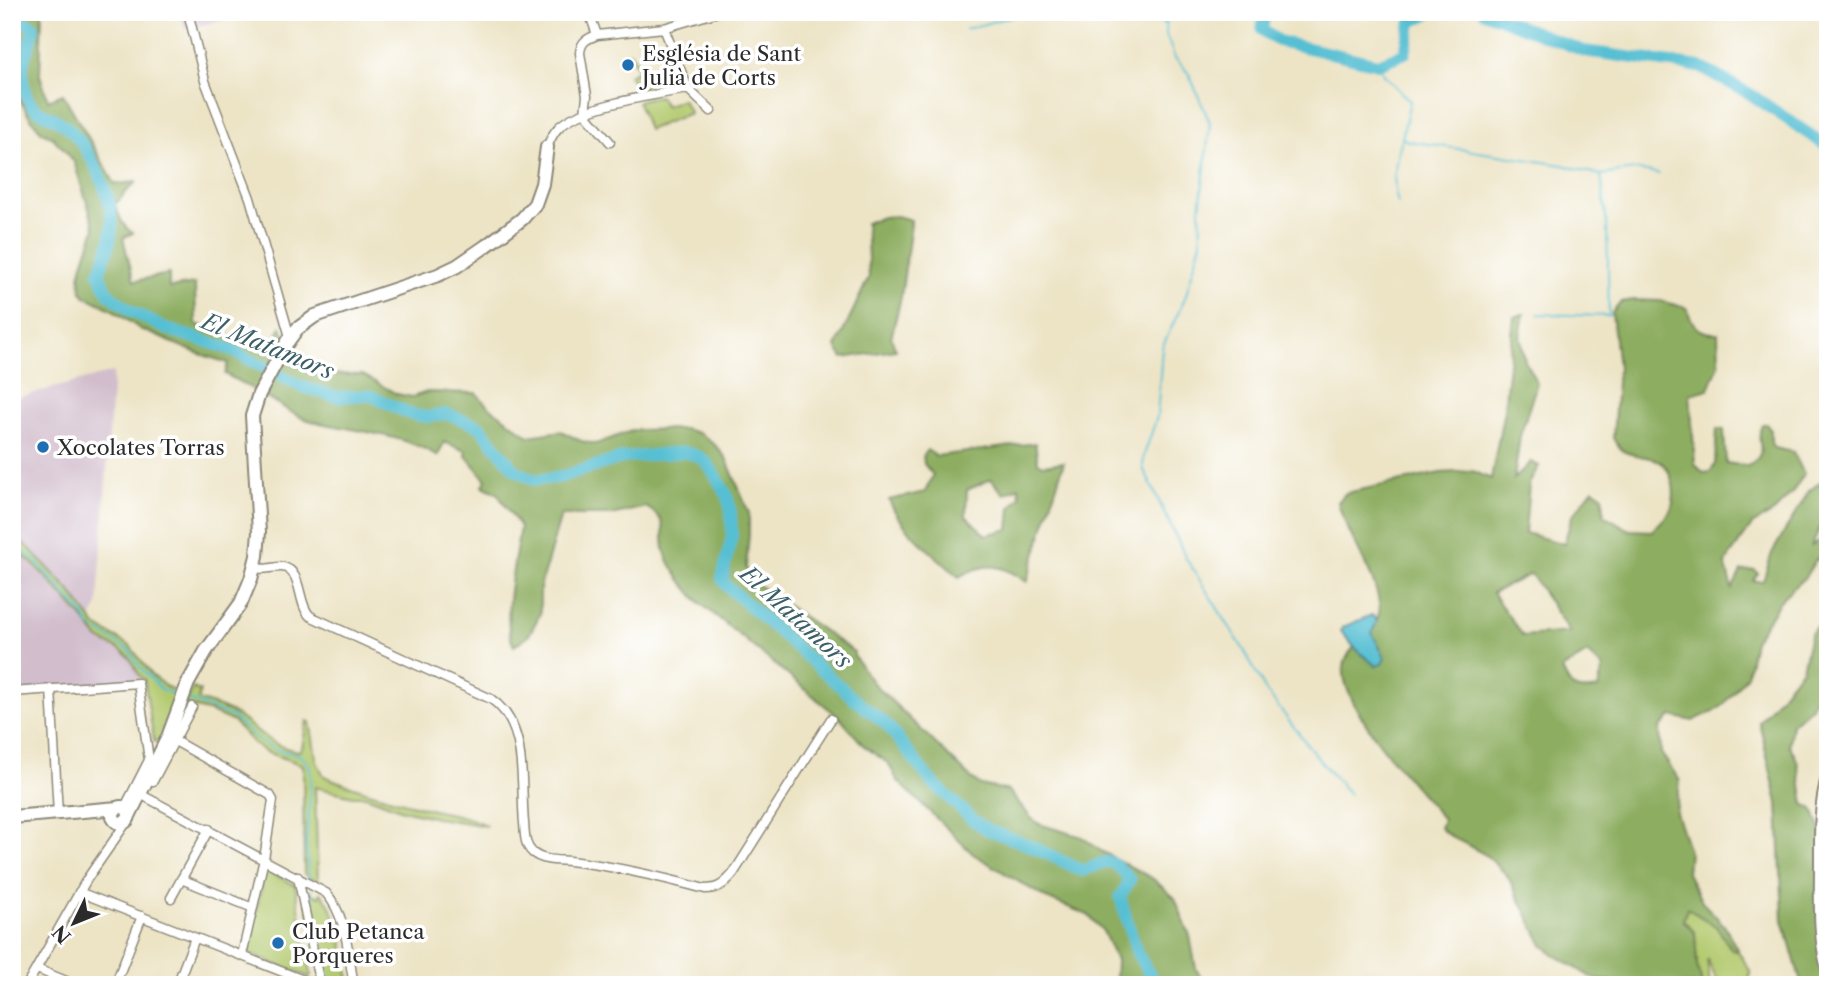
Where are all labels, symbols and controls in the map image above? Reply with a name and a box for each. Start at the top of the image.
place label: Església de Sant Julià de Corts [639,41,802,90]
marker: Església de Sant Julià de Corts [620,57,636,73]
water label: El Matamors [196,306,339,386]
place label: Xocolates Torras [56,435,225,460]
marker: Xocolates Torras [35,439,51,455]
water label: El Matamors [733,558,858,675]
north arrow [38,888,108,958]
place label: Club Petanca Porqueres [292,919,425,968]
text: N [48,920,76,948]
marker: Club Petanca Porqueres [270,935,286,951]

